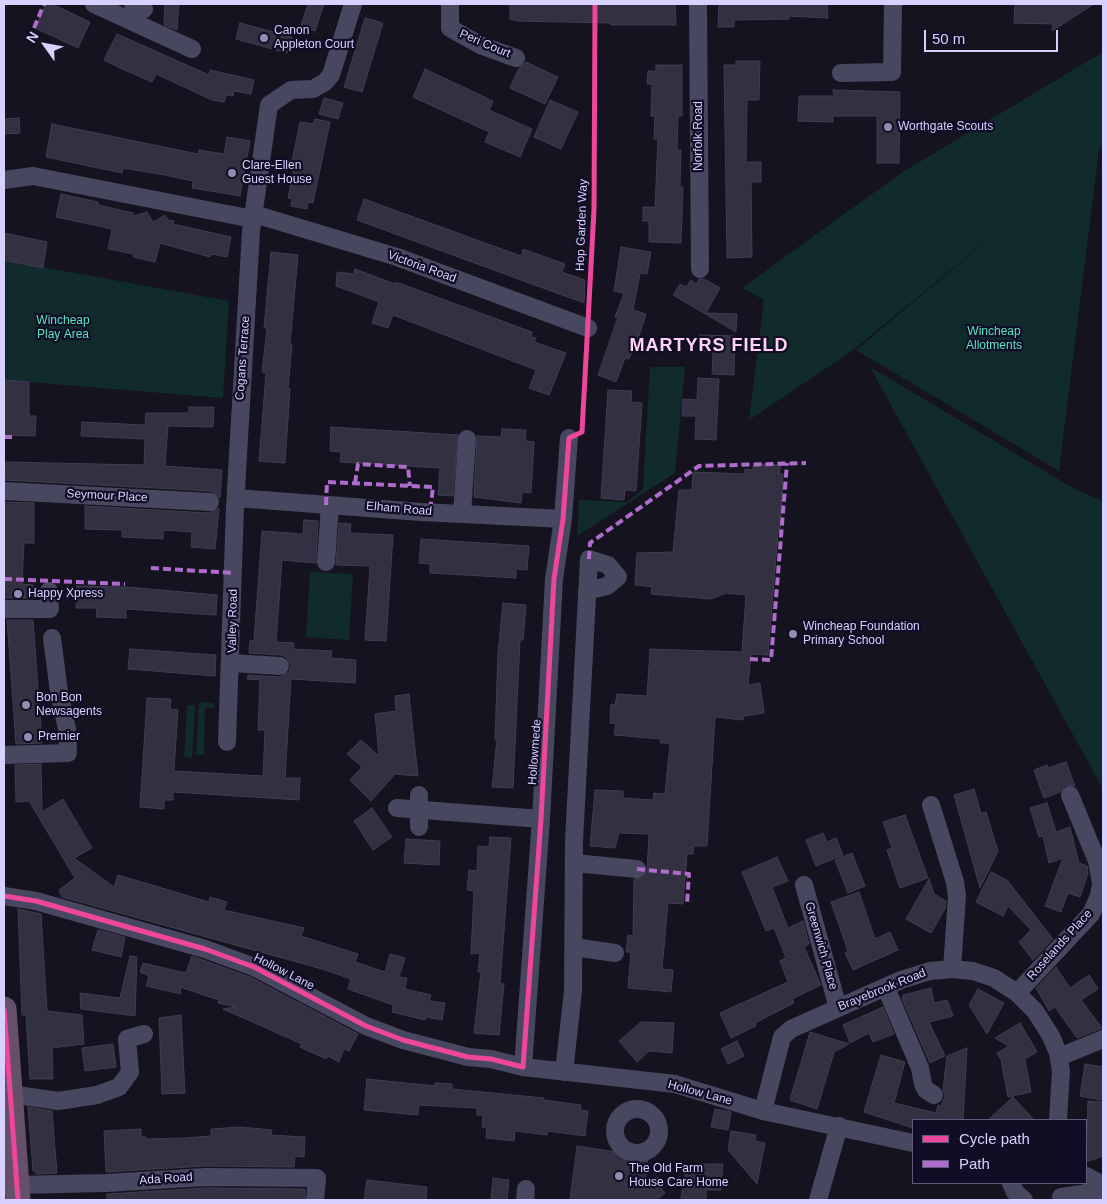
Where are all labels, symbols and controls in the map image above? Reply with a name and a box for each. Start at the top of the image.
north arrow [20,20,70,70]
scale bar [927,20,1061,52]
place label: Canon Appleton Court [274,24,354,52]
street label: Peri Court [457,27,513,61]
text: N [23,29,42,46]
text: 50 m [932,30,965,47]
marker: Canon Appleton Court [258,32,270,44]
street label: Norfolk Road [692,101,706,171]
place label: Worthgate Scouts [898,120,993,134]
marker: Worthgate Scouts [882,121,894,133]
place label: Clare-Ellen Guest House [242,159,312,187]
marker: Clare-Ellen Guest House [226,167,238,179]
street label: Hop Garden Way [573,179,591,271]
street label: Victoria Road [386,248,458,286]
park label: Wincheap Play Area [36,314,90,342]
street label: Cogans Terrace [233,315,253,401]
park label: Wincheap Allotments [966,325,1022,353]
district label: MARTYRS FIELD [628,335,790,357]
street label: Seymour Place [66,487,148,505]
street label: Elham Road [365,499,433,519]
place label: Happy Xpress [28,587,103,601]
marker: Happy Xpress [12,588,24,600]
street label: Valley Road [225,589,241,653]
place label: Wincheap Foundation Primary School [803,620,920,648]
marker: Wincheap Foundation Primary School [787,628,799,640]
place label: Bon Bon Newsagents [36,691,102,719]
marker: Bon Bon Newsagents [20,699,32,711]
street label: Hollowmede [526,719,544,785]
place label: Premier [38,730,80,744]
marker: Premier [22,731,34,743]
street label: Greenwich Place [802,900,840,992]
street label: Roselands Place [1025,907,1095,983]
street label: Hollow Lane [251,951,317,993]
street label: Brayebrook Road [836,966,928,1014]
street label: Hollow Lane [666,1077,734,1109]
legend [912,1119,1087,1184]
text: Cycle path [959,1130,1030,1147]
text: Path [959,1155,990,1172]
place label: The Old Farm House Care Home [629,1162,728,1190]
street label: Ada Road [139,1170,193,1188]
marker: The Old Farm House Care Home [613,1170,625,1182]

